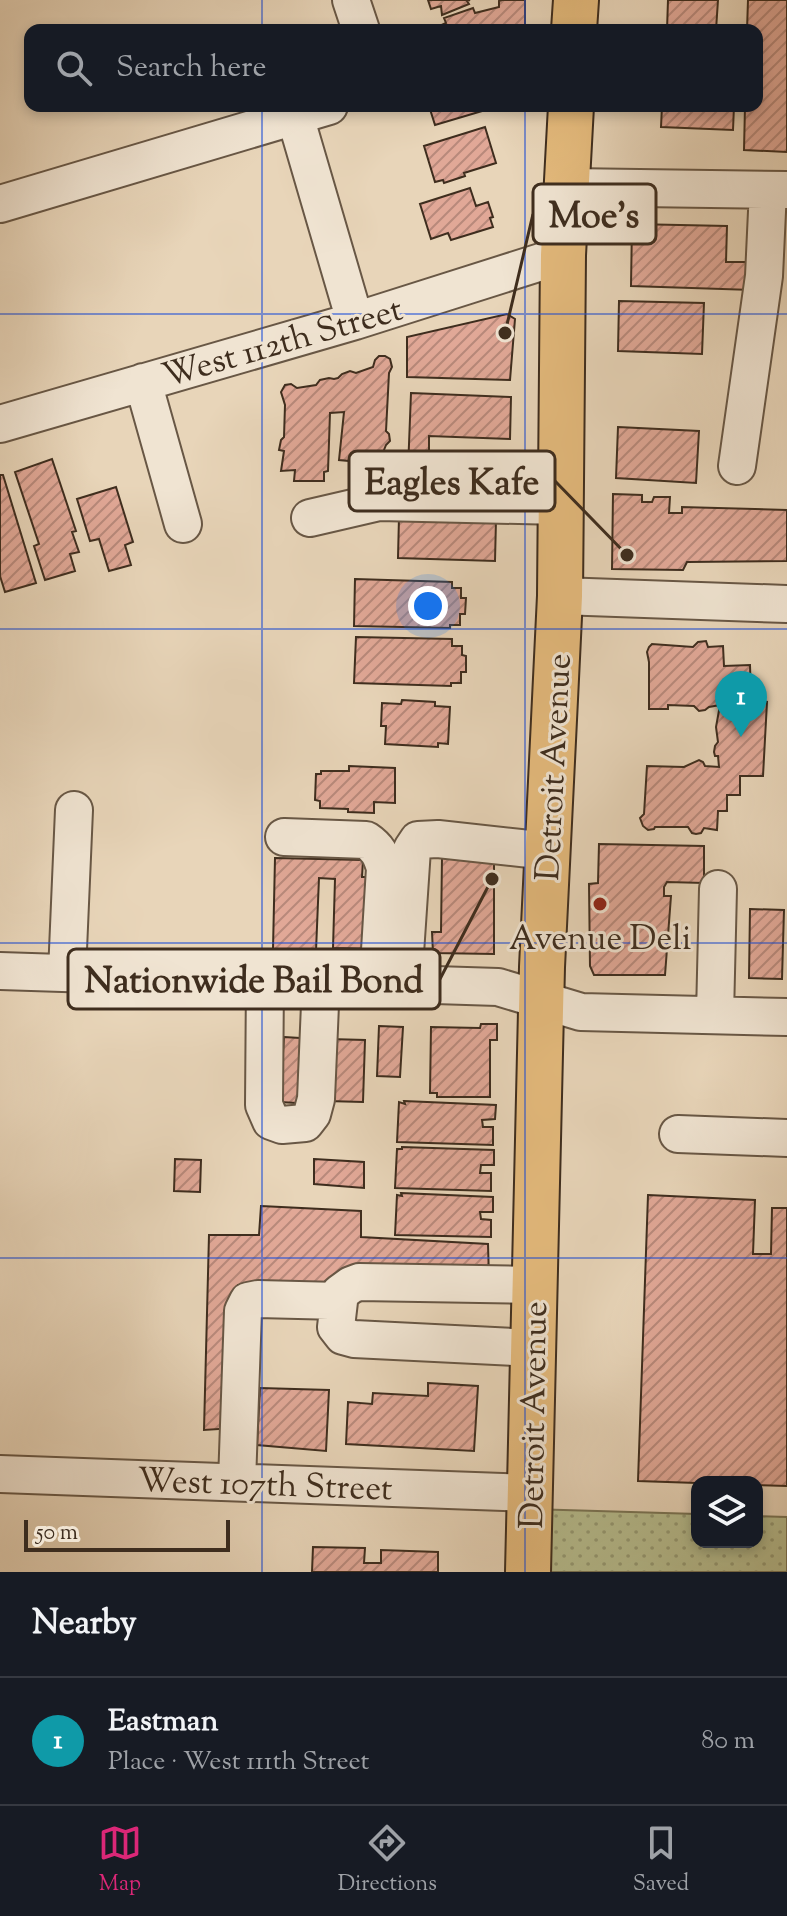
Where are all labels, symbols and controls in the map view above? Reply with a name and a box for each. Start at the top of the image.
search box [24,24,763,112]
icon: search [52,46,96,90]
text: Search here [116,47,266,90]
callout: Moe's [533,184,656,244]
text: Moe's [548,192,640,244]
street label: West 112th Street [157,287,409,402]
callout: Eagles Kafe [349,451,555,511]
text: Eagles Kafe [365,459,539,511]
your location [408,586,448,626]
street label: Detroit Avenue [525,652,586,882]
pin: 1 [715,671,767,737]
marker: Avenue Deli [591,895,609,913]
place label: Avenue Deli [509,916,691,965]
callout: Nationwide Bail Bond [68,949,440,1009]
text: Nationwide Bail Bond [84,957,424,1009]
street label: Detroit Avenue [509,1301,562,1529]
street label: West 107th Street [136,1458,394,1515]
map controls [691,1476,763,1548]
button: layers [691,1476,763,1548]
scale bar [24,1516,230,1552]
text: 50 m [36,1518,78,1550]
text: Nearby [32,1600,137,1649]
text: Eastman [108,1701,218,1744]
text: 1 [54,1723,62,1760]
text: 80 m [701,1723,755,1760]
text: Place · West 111th Street [108,1744,369,1781]
tab: Map [98,1821,142,1901]
tab: Directions [338,1821,437,1901]
tab: Saved [633,1821,689,1901]

